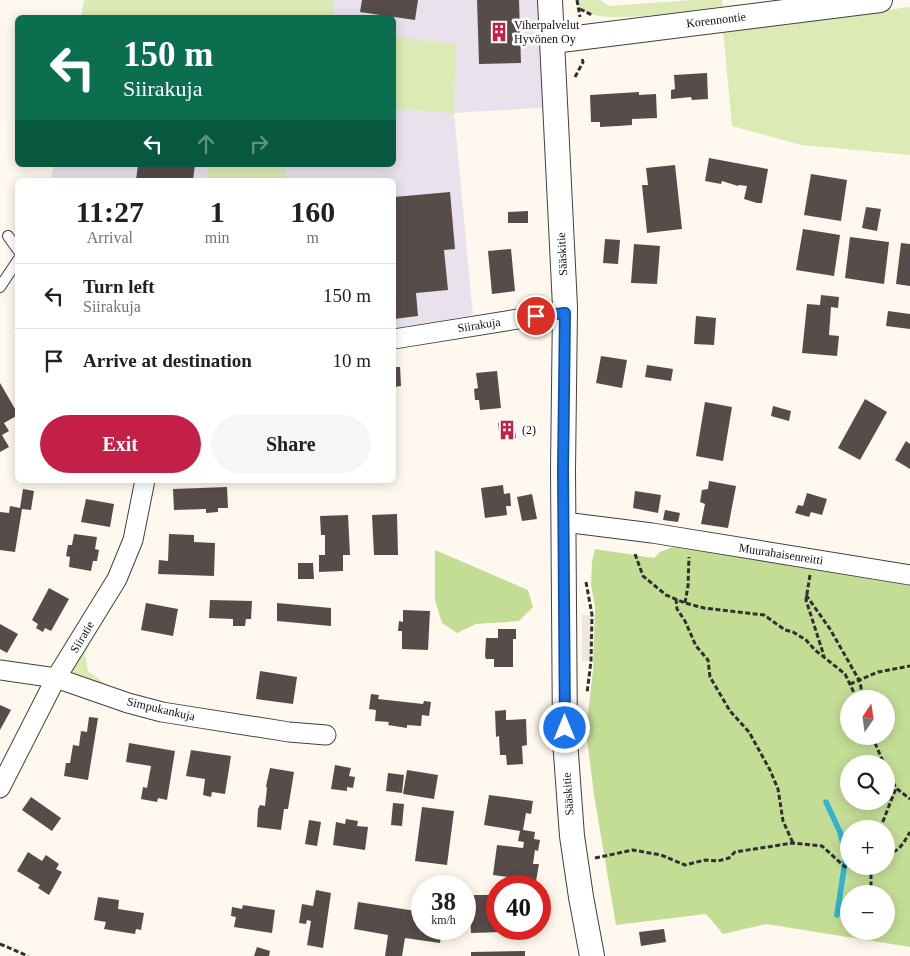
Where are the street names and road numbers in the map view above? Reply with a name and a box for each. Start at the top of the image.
street label: Korennontie [685,9,747,31]
street label: Sääskitie [554,232,570,276]
street label: Siirakuja [457,315,502,335]
street label: Muurahaisenreitti [738,540,825,568]
street label: Siiratie [67,619,97,655]
street label: Simpukankuja [126,694,197,724]
street label: Sääskitie [560,772,576,816]

